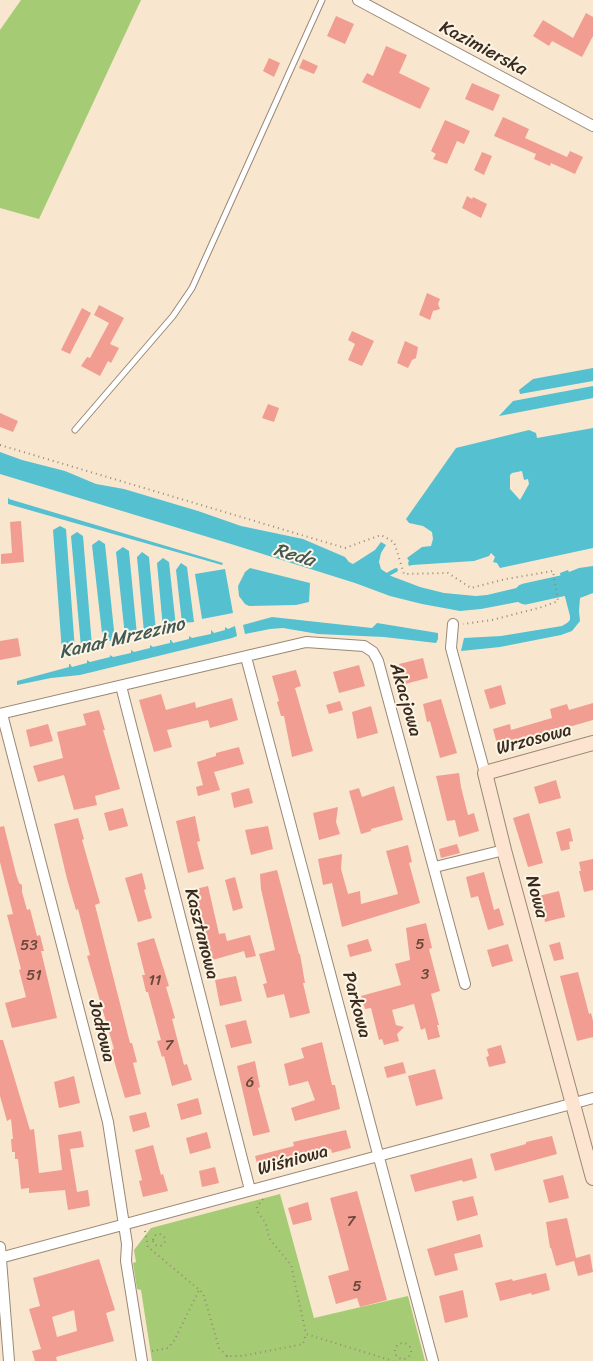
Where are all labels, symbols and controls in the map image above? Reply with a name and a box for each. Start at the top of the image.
street label: Kazimierska [436,17,530,81]
water label: Reda [271,539,317,573]
water label: Kanał Mrzezino [57,613,187,665]
street label: Akacjowa [384,661,426,739]
street label: Wrzosowa [494,720,574,760]
street label: Nowa [520,873,552,921]
street label: Kasztanowa [179,886,223,982]
house number: 5 [415,936,425,954]
house number: 53 [20,937,38,955]
house number: 3 [421,966,429,984]
house number: 51 [26,967,42,985]
street label: Parkowa [337,970,375,1040]
house number: 11 [149,972,161,990]
street label: Jodłowa [83,998,119,1064]
house number: 7 [165,1037,173,1055]
house number: 6 [246,1074,254,1092]
street label: Wiśniowa [255,1141,331,1181]
house number: 7 [347,1213,355,1231]
house number: 5 [352,1278,362,1296]

